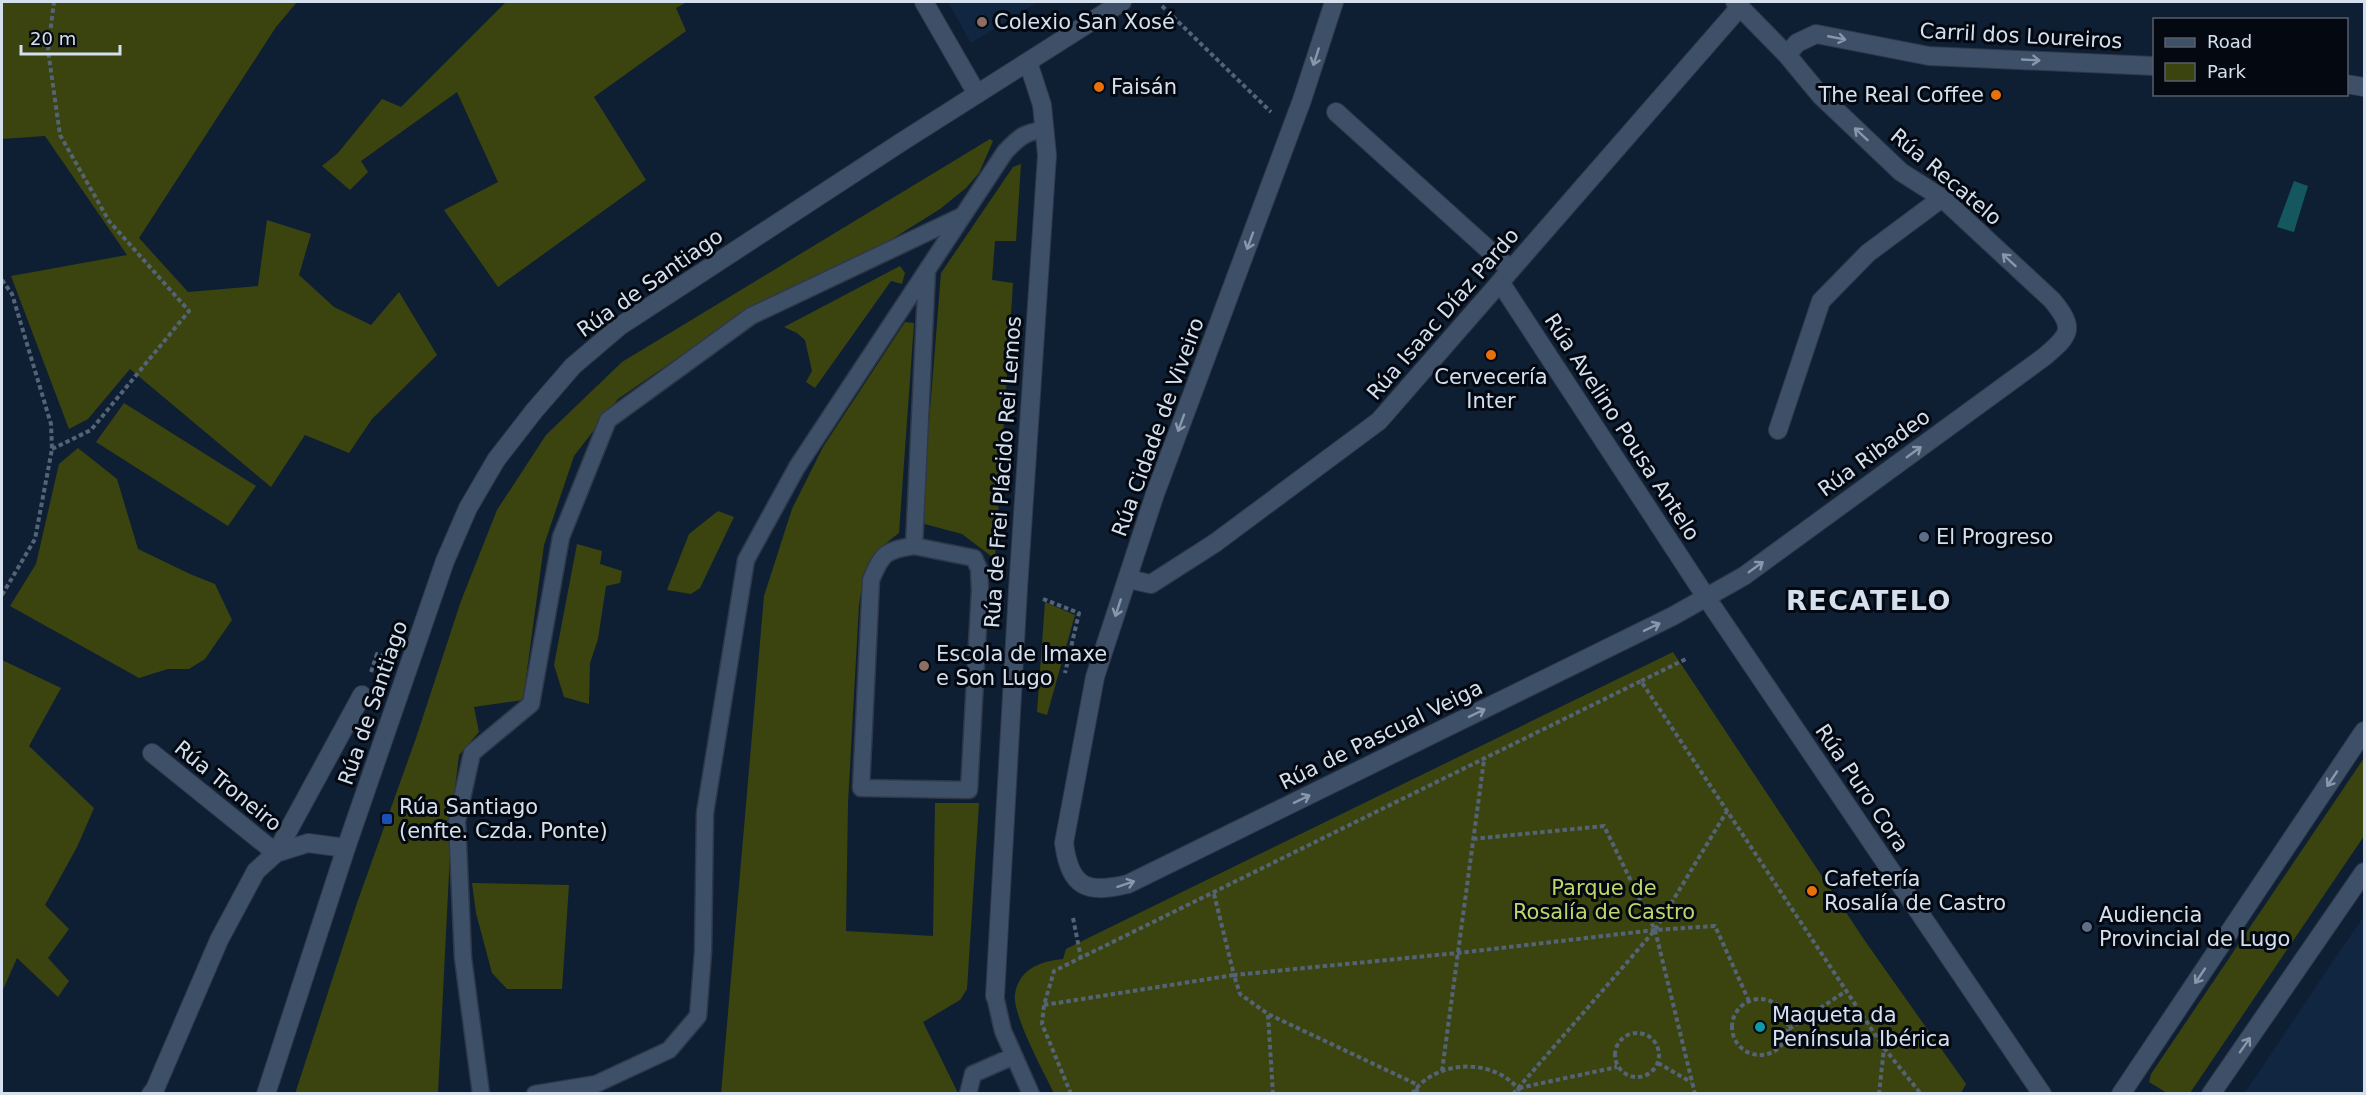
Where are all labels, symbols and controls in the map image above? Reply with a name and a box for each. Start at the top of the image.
place label: Colexio San Xosé [994,10,1175,34]
marker: Colexio San Xosé [975,15,989,29]
scale bar [21,18,120,56]
legend [2153,18,2348,96]
street label: Carril dos Loureiros [1919,19,2123,53]
text: 20 m [30,28,76,49]
text: Road [2207,31,2252,52]
one-way arrow [1827,33,1847,44]
one-way arrow [1310,47,1321,66]
one-way arrow [2020,55,2040,66]
text: Park [2207,61,2246,82]
place label: Faisán [1111,75,1177,99]
marker: Faisán [1092,80,1106,94]
place label: The Real Coffee [1818,83,1984,107]
marker: The Real Coffee [1989,88,2003,102]
street label: Rúa Recatelo [1886,124,2006,230]
one-way arrow [1854,127,1869,141]
street label: Rúa Isaac Díaz Pardo [1362,223,1524,405]
street label: Rúa de Santiago [573,224,727,342]
one-way arrow [1243,231,1254,249]
one-way arrow [2001,253,2016,268]
street label: Rúa Avelino Pousa Antelo [1540,309,1704,545]
street label: Rúa Cidade de Viveiro [1107,314,1209,540]
street label: Rúa de Frei Plácido Rei Lemos [980,315,1026,629]
marker: Cervecería Inter [1484,348,1498,362]
place label: Cervecería Inter [1434,365,1548,413]
street label: Rúa Ribadeo [1813,404,1935,502]
one-way arrow [1175,413,1186,432]
one-way arrow [1905,446,1921,458]
place label: El Progreso [1936,525,2053,549]
marker: El Progreso [1917,530,1931,544]
one-way arrow [1748,561,1764,573]
district label: RECATELO [1786,585,1952,616]
one-way arrow [1112,598,1123,617]
street label: Rúa de Santiago [334,618,412,788]
one-way arrow [1642,621,1660,632]
place label: Escola de Imaxe e Son Lugo [936,642,1107,690]
marker: Escola de Imaxe e Son Lugo [917,659,931,673]
street label: Rúa de Pascual Veiga [1276,675,1486,795]
one-way arrow [1467,707,1485,718]
street label: Rúa Puro Cora [1810,720,1914,856]
street label: Rúa Troneiro [170,736,286,836]
one-way arrow [2326,771,2338,787]
one-way arrow [1292,793,1310,804]
place label: Rúa Santiago (enfte. Czda. Ponte) [399,795,608,843]
marker: Rúa Santiago (enfte. Czda. Ponte) [380,812,394,826]
place label: Cafetería Rosalía de Castro [1824,867,2006,915]
park label: Parque de Rosalía de Castro [1513,876,1695,924]
one-way arrow [1116,878,1135,889]
marker: Cafetería Rosalía de Castro [1805,884,1819,898]
place label: Audiencia Provincial de Lugo [2099,903,2290,951]
marker: Audiencia Provincial de Lugo [2080,920,2094,934]
one-way arrow [2193,967,2205,984]
place label: Maqueta da Península Ibérica [1772,1003,1950,1051]
marker: Maqueta da Península Ibérica [1753,1020,1767,1034]
one-way arrow [2239,1038,2251,1054]

